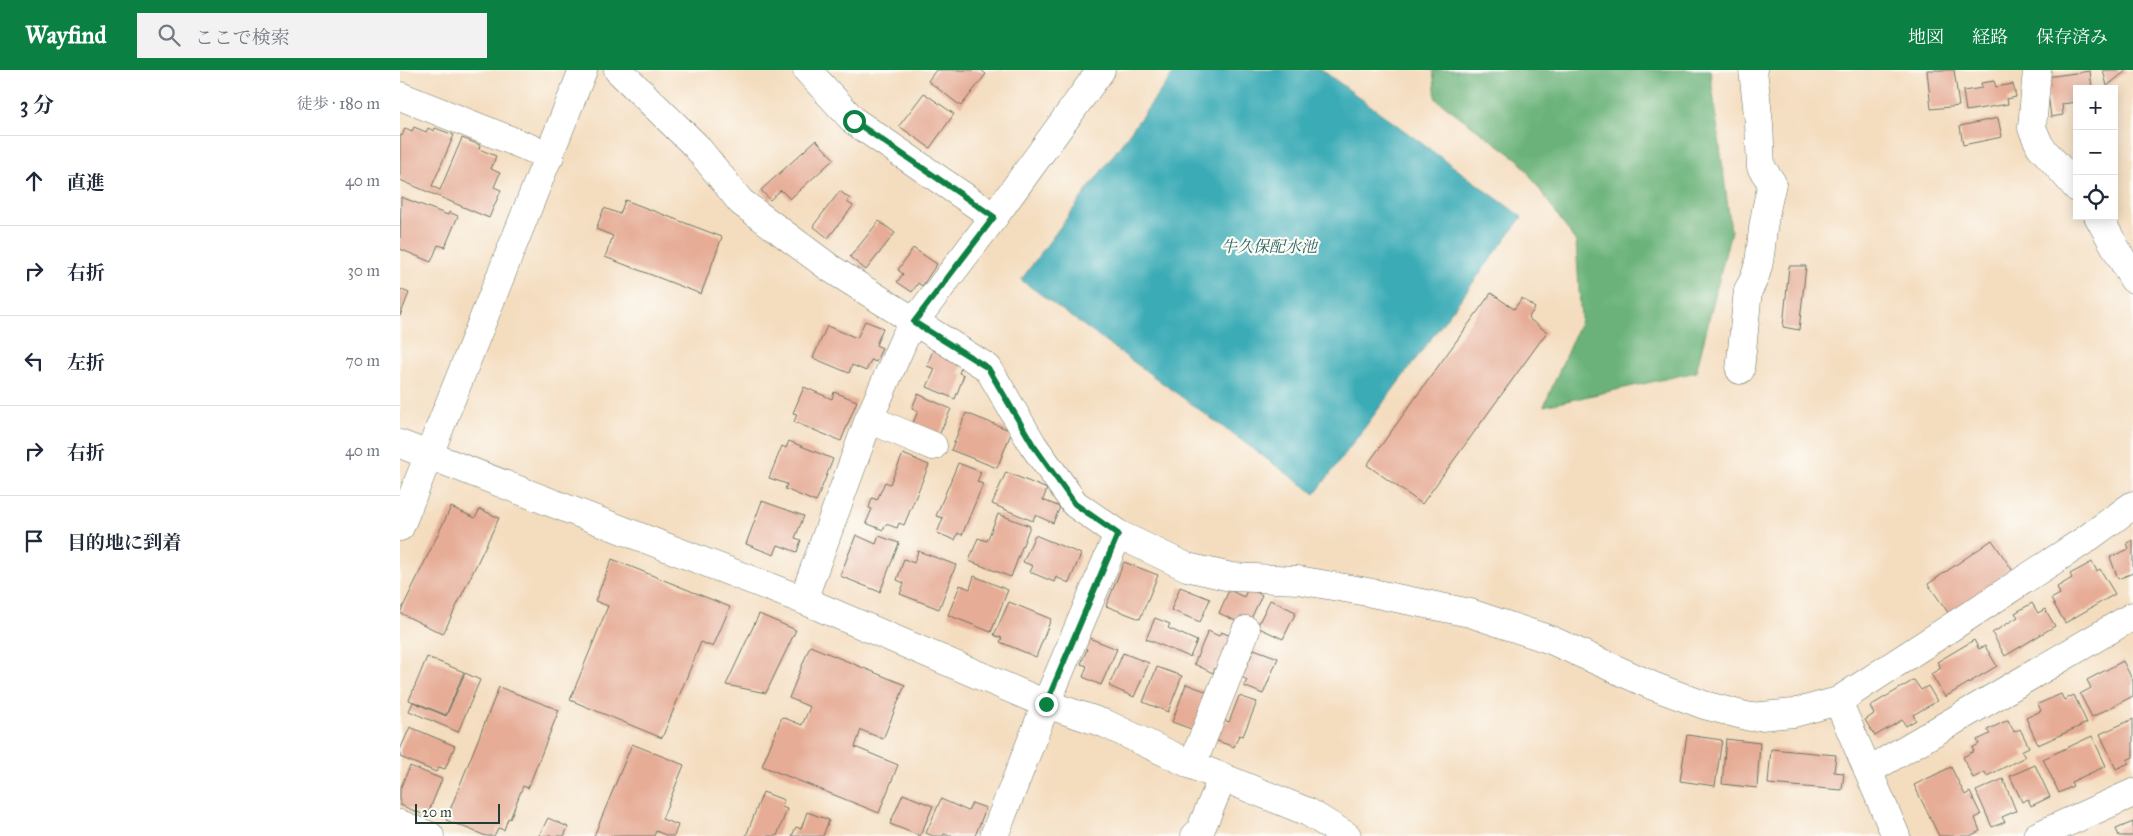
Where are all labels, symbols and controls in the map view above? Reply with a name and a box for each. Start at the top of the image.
search box [137,13,487,58]
text: Wayfind [25,20,107,50]
icon: search [155,21,183,49]
text: ここで検索 [195,26,290,49]
text: 地図 [1908,26,1944,48]
text: 経路 [1972,26,2008,48]
text: 保存済み [2036,26,2108,48]
map controls [2073,85,2118,220]
button: + [2073,85,2118,130]
text: 3 分 [20,92,54,118]
text: 徒歩 · 180 m [297,94,380,113]
route start [843,110,866,133]
button: − [2073,130,2118,175]
icon: ahead [20,167,48,195]
text: 直進 [67,171,105,194]
text: 40 m [345,171,380,190]
button: locate [2073,175,2118,220]
water label: 牛久保配水池 [1221,237,1319,256]
icon: right [20,257,48,285]
text: 右折 [67,261,105,284]
text: 30 m [347,261,380,280]
icon: left [20,347,48,375]
text: 左折 [67,351,105,374]
text: 70 m [345,351,380,370]
icon: right [20,437,48,465]
text: 右折 [67,441,105,464]
text: 40 m [345,441,380,460]
icon: arrive [20,527,48,555]
text: 目的地に到着 [67,531,181,554]
route end [1035,693,1058,716]
scale bar [415,801,500,824]
text: 20 m [422,804,452,821]

